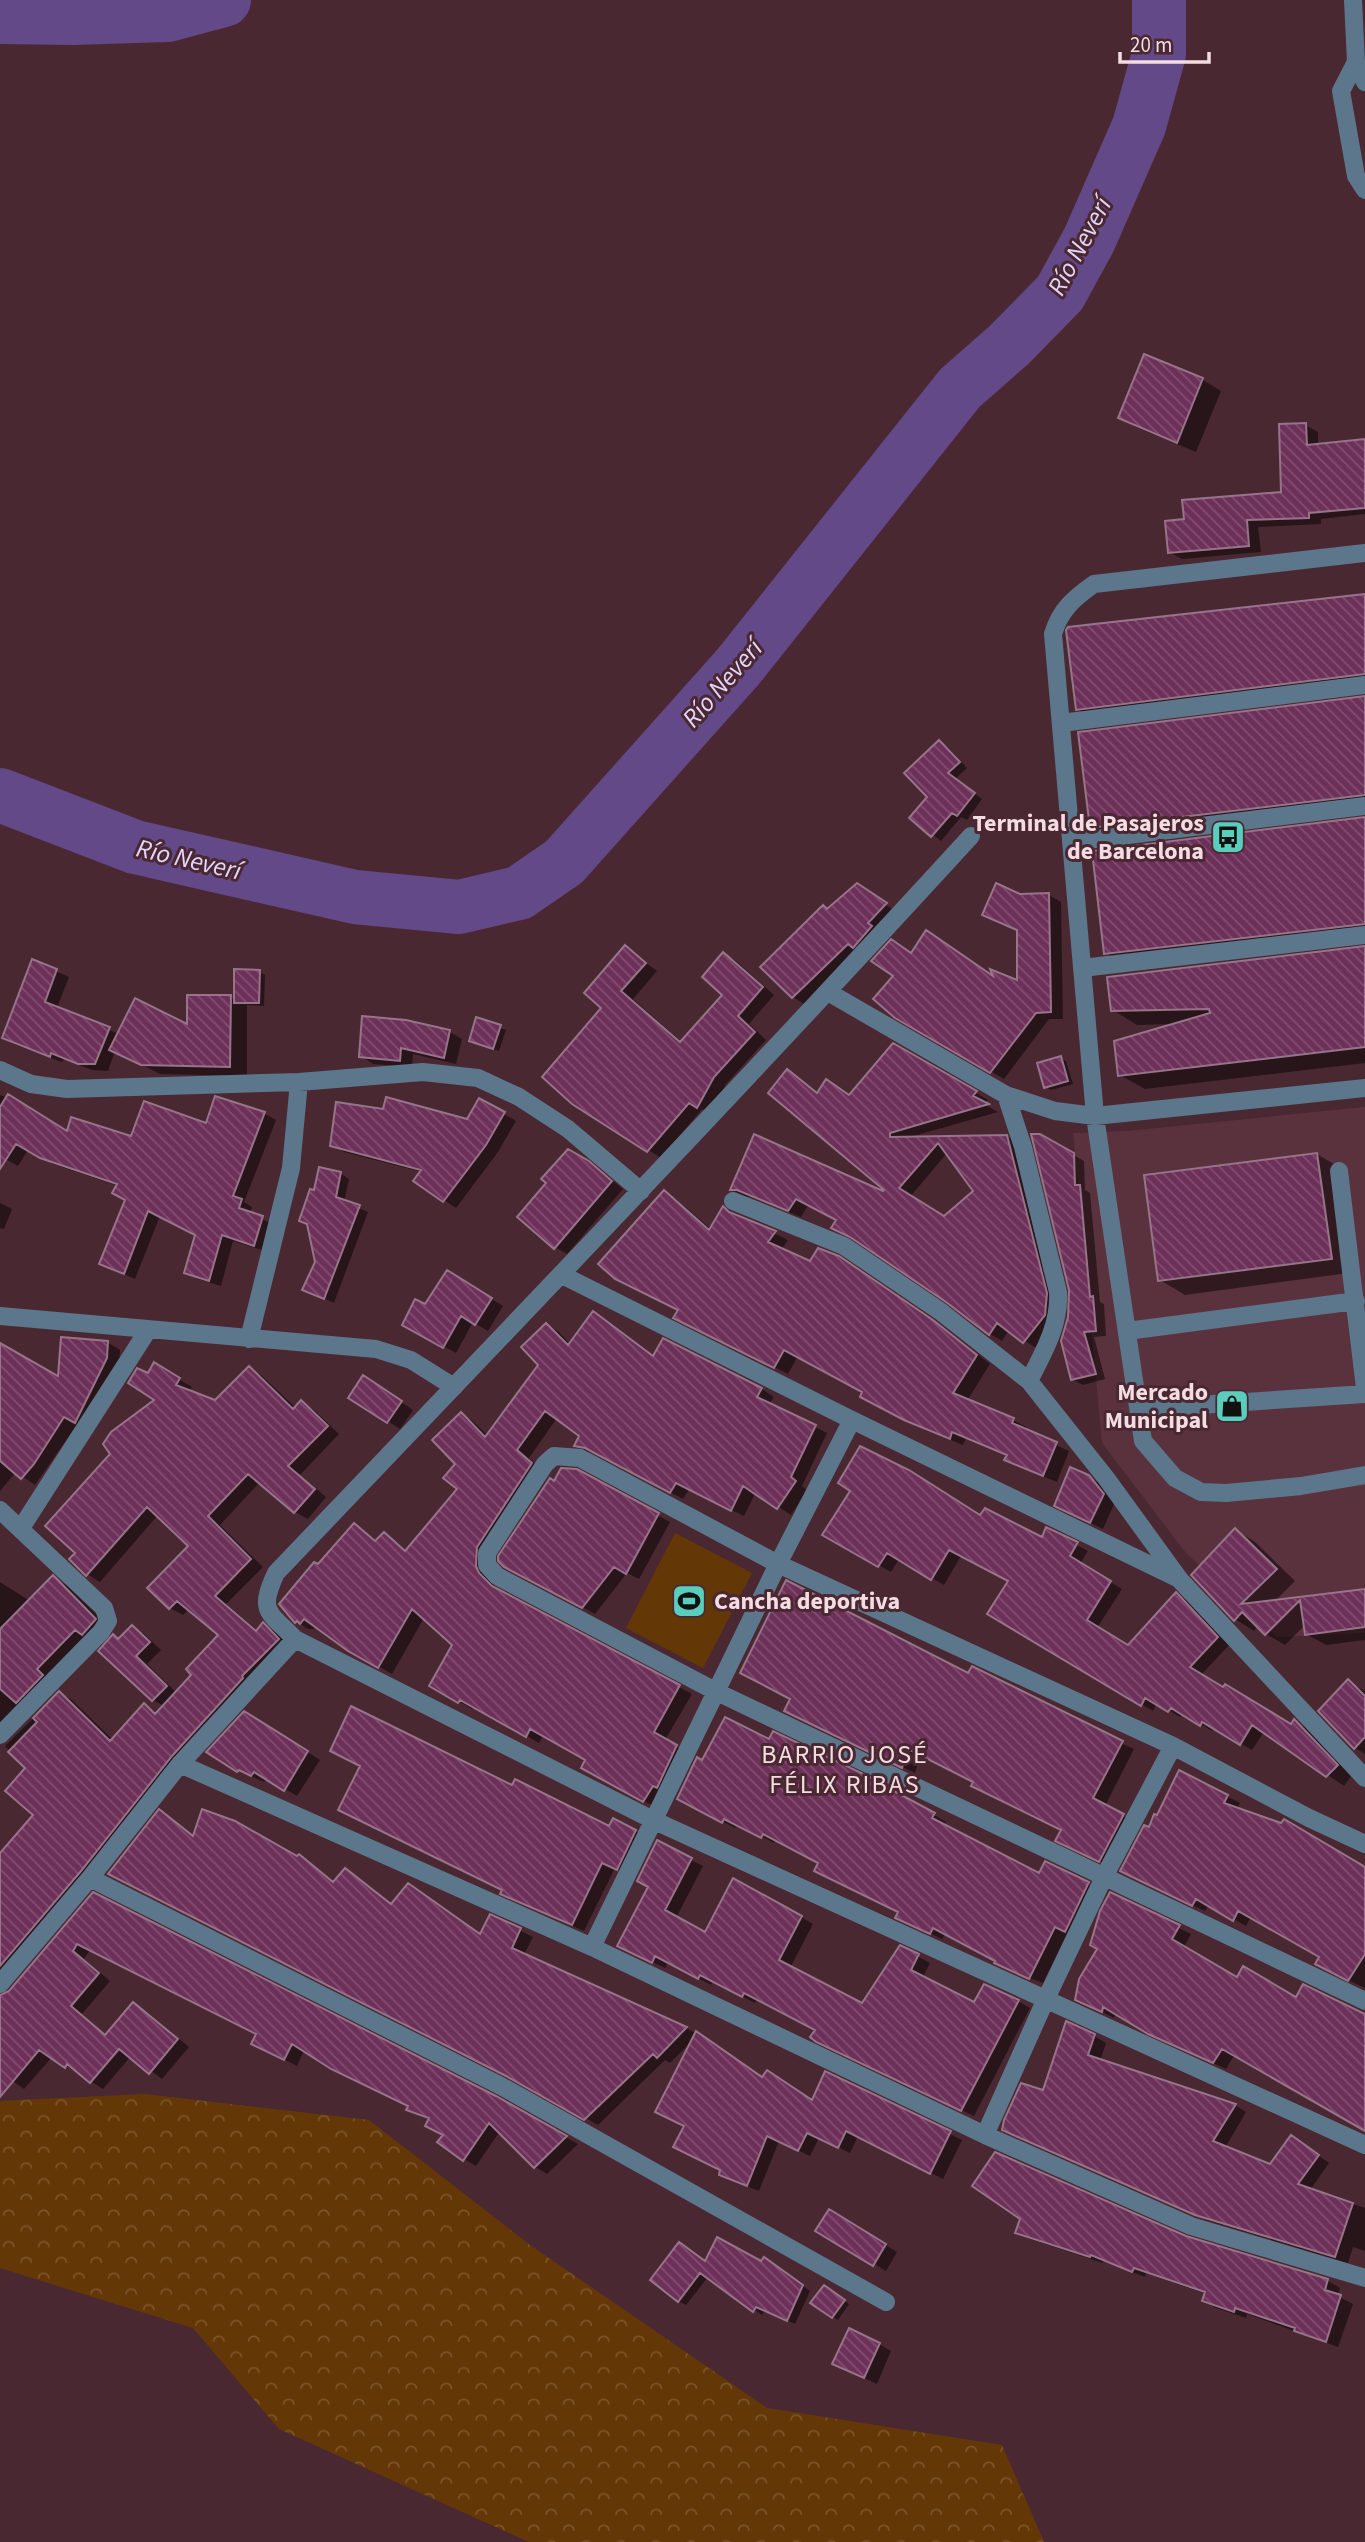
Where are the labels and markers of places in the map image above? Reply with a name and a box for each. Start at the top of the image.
place label: Terminal de Pasajeros de Barcelona [973,806,1204,869]
bus stop icon: Terminal de Pasajeros de Barcelona [1209,818,1247,856]
place label: Mercado Municipal [1105,1375,1208,1438]
shop icon: Mercado Municipal [1213,1387,1251,1425]
sports icon: Cancha deportiva [670,1582,708,1620]
place label: Cancha deportiva [714,1584,900,1619]

